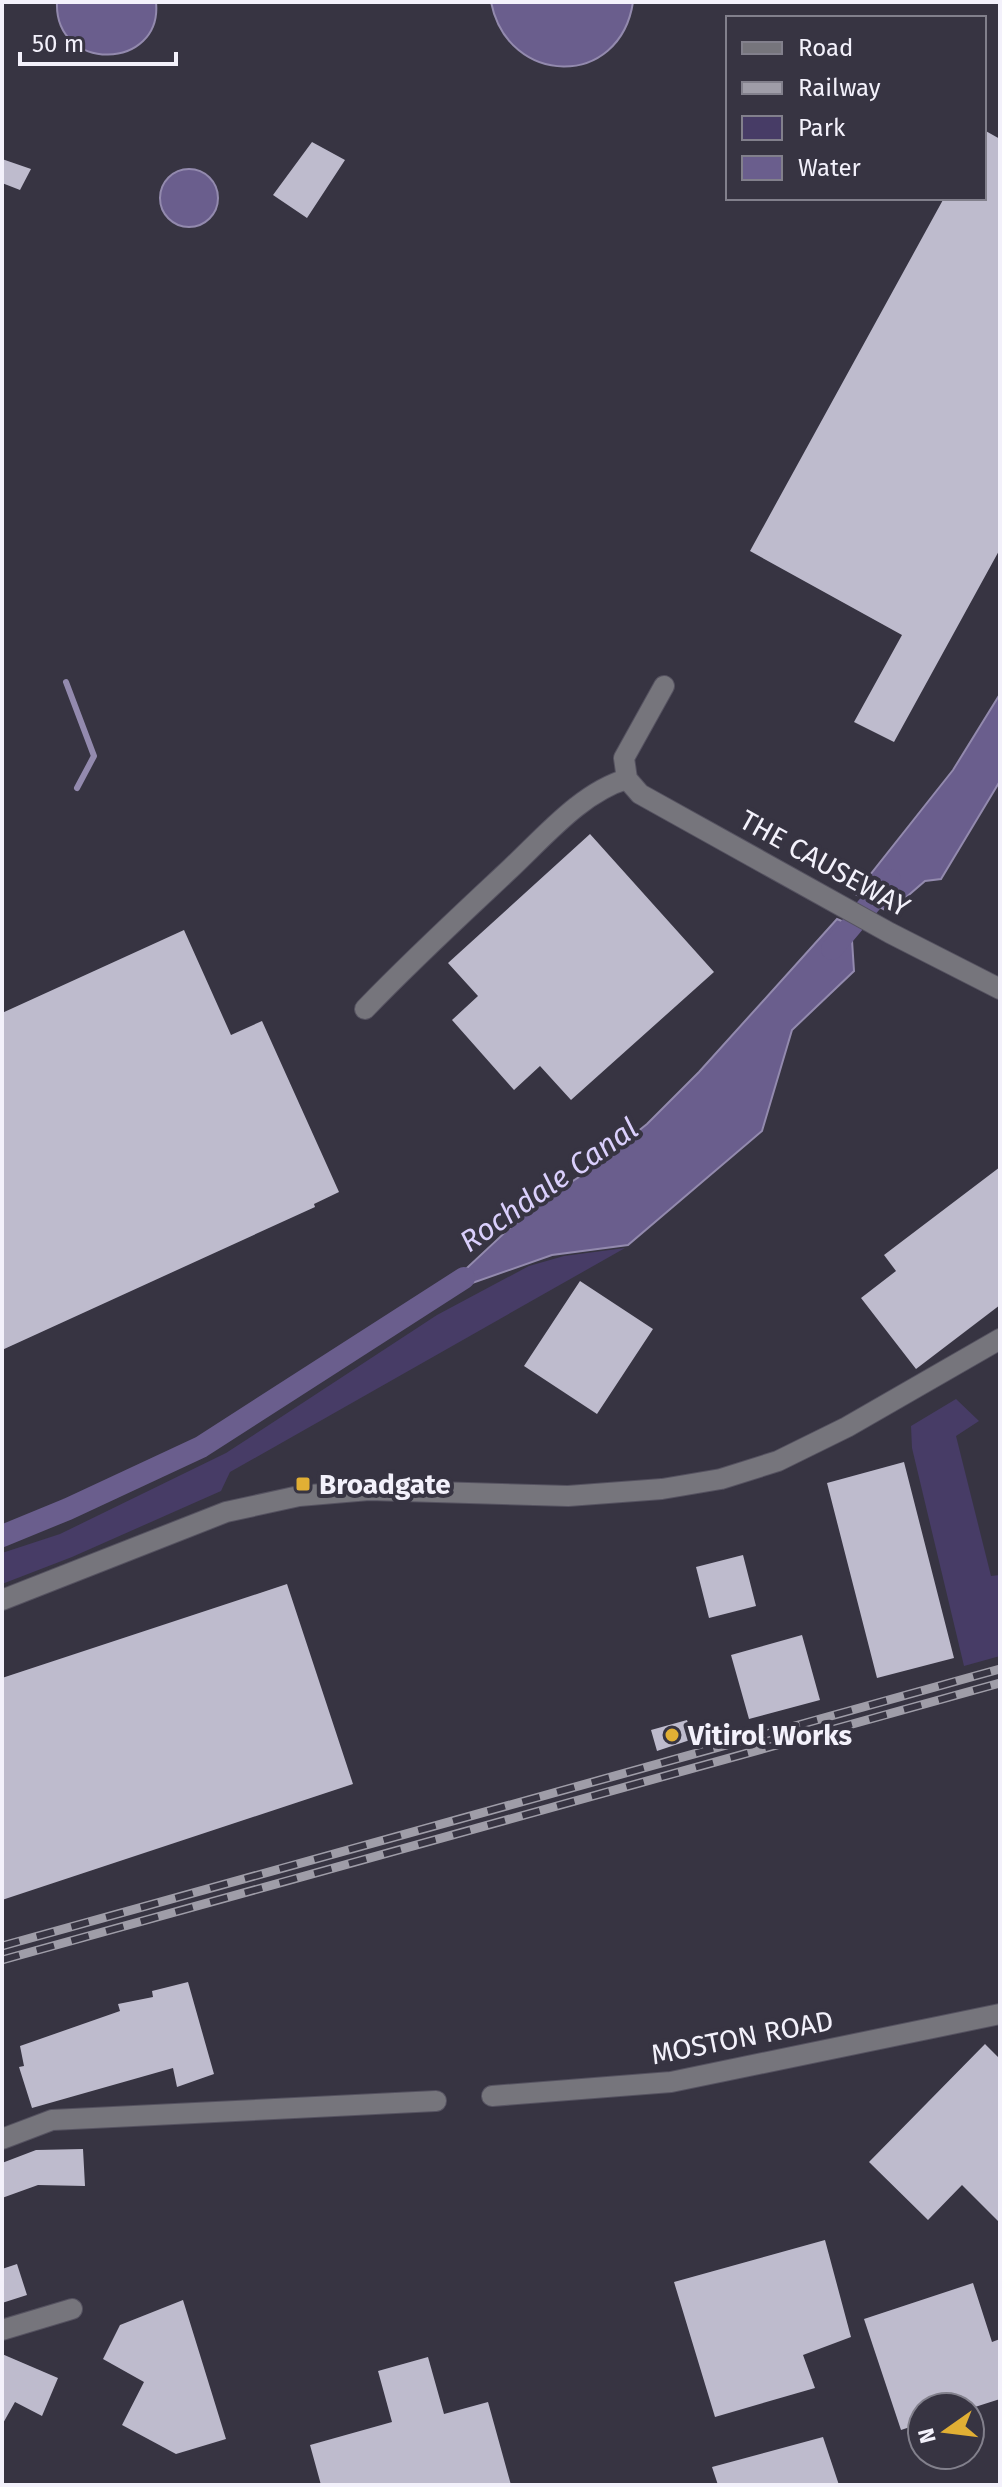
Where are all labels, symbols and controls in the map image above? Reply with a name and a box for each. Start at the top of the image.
scale bar [20,16,176,66]
legend [726,16,986,200]
text: 50 m [32,30,84,58]
text: Road [798,34,853,62]
text: Railway [798,74,881,102]
text: Park [798,114,846,142]
text: Water [798,154,862,182]
street label: THE CAUSEWAY [734,803,916,924]
water label: Rochdale Canal [453,1110,645,1260]
place label: Broadgate [319,1468,451,1501]
marker: Broadgate [294,1475,312,1493]
place label: Vitirol Works [687,1719,852,1752]
marker: Vitirol Works [663,1726,681,1744]
street label: MOSTON ROAD [648,2004,836,2071]
north arrow [906,2391,986,2471]
text: N [912,2425,942,2446]

